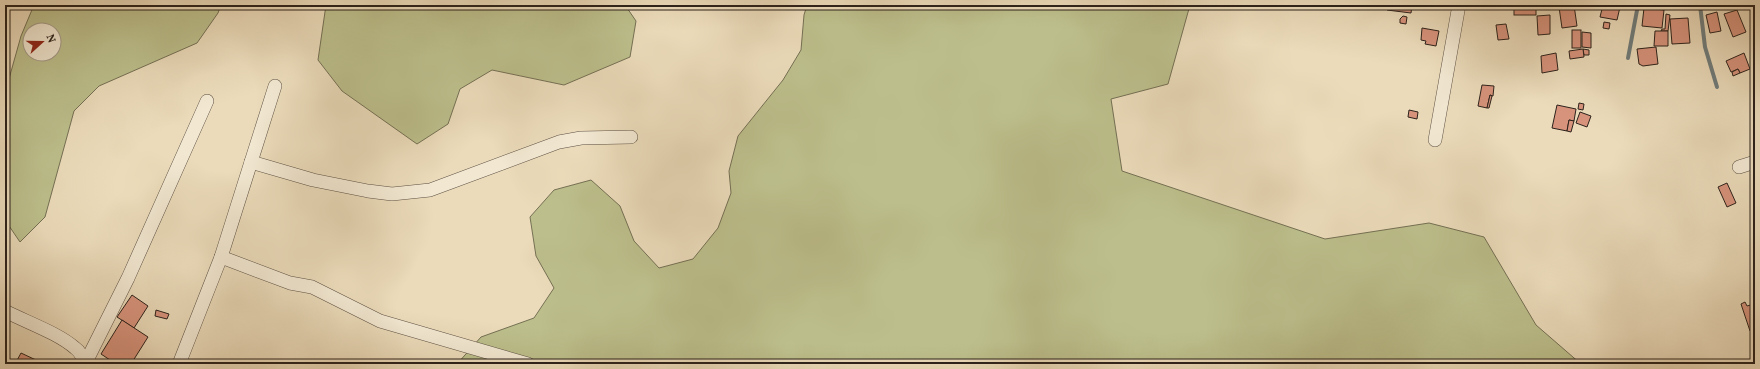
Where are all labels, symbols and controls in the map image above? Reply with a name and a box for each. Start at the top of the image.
north arrow [22,22,62,62]
text: N [42,33,58,45]

